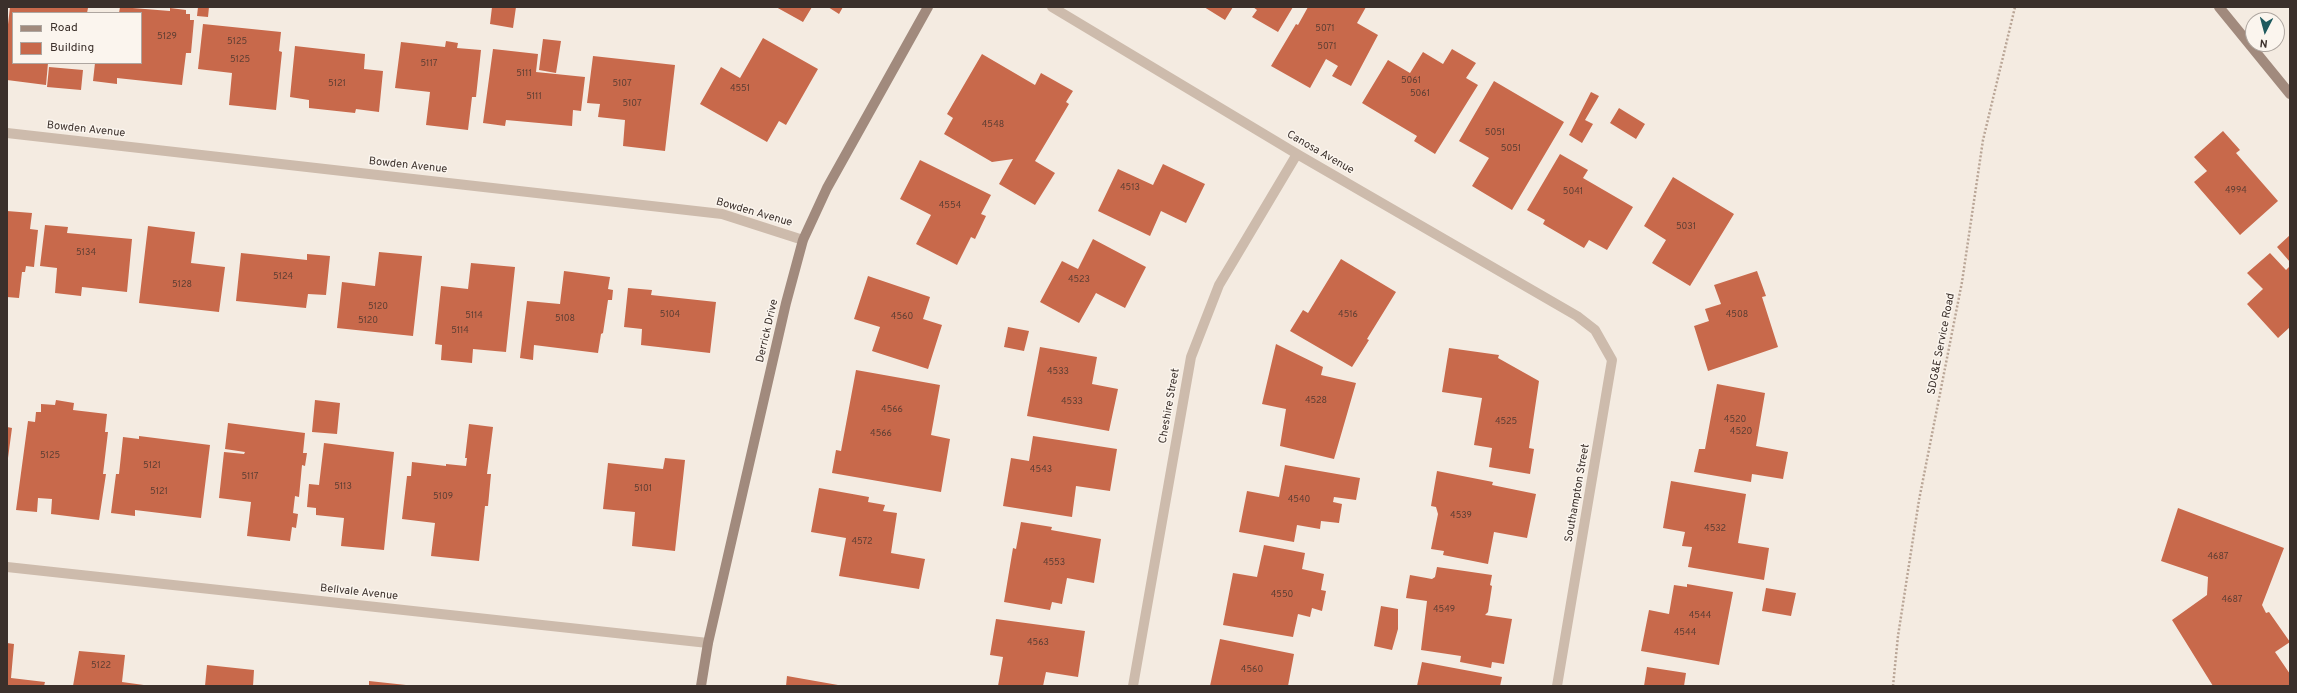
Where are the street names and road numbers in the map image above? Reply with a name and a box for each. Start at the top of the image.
street label: Bowden Avenue [46,119,126,141]
street label: Canosa Avenue [1284,128,1356,178]
street label: Bowden Avenue [368,155,448,177]
street label: Bowden Avenue [714,196,794,230]
street label: SDG&E Service Road [1926,292,1958,396]
street label: Derrick Drive [754,298,782,364]
street label: Cheshire Street [1157,367,1183,445]
street label: Southampton Street [1563,443,1593,543]
street label: Bellvale Avenue [319,582,399,604]

